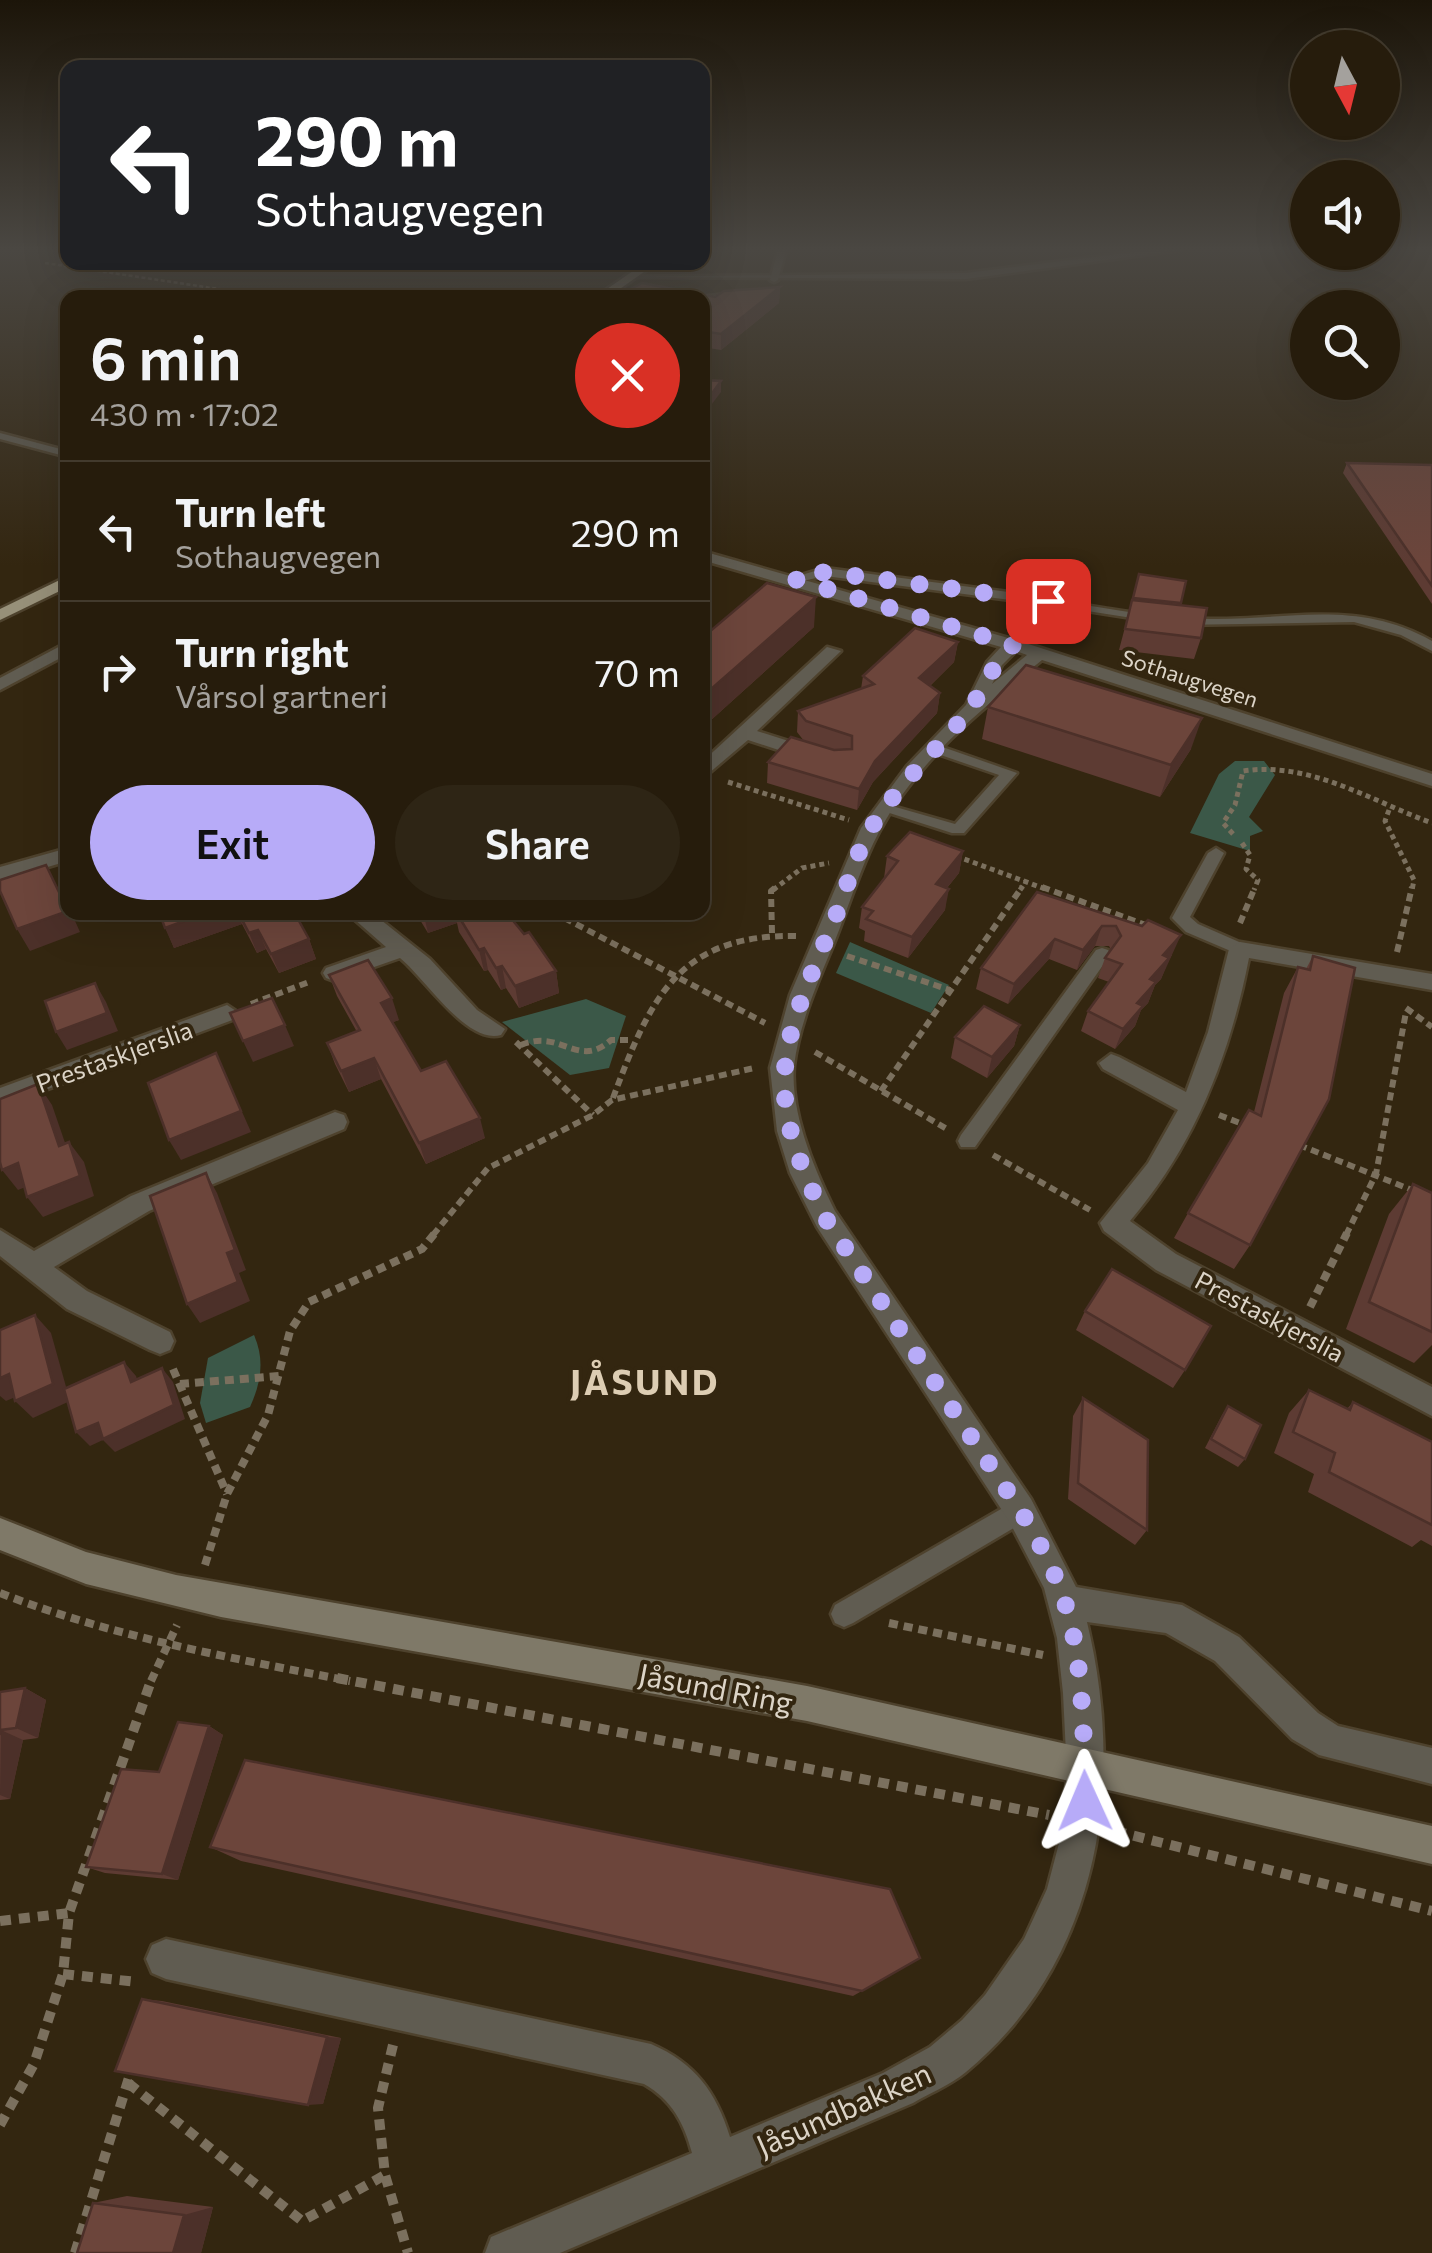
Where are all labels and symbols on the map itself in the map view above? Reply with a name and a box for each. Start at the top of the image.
north arrow [1290,30,1400,140]
pin [1006,559,1091,644]
street label: Sothaugvegen [1118,643,1262,713]
street label: Prestaskjerslia [32,1014,196,1098]
street label: Prestaskjerslia [1190,1264,1350,1368]
district label: JÅSUND [570,1359,720,1402]
street label: Jåsund Ring [636,1654,796,1720]
position arrow [1033,1749,1137,1853]
street label: Jåsundbakken [750,2053,936,2163]

